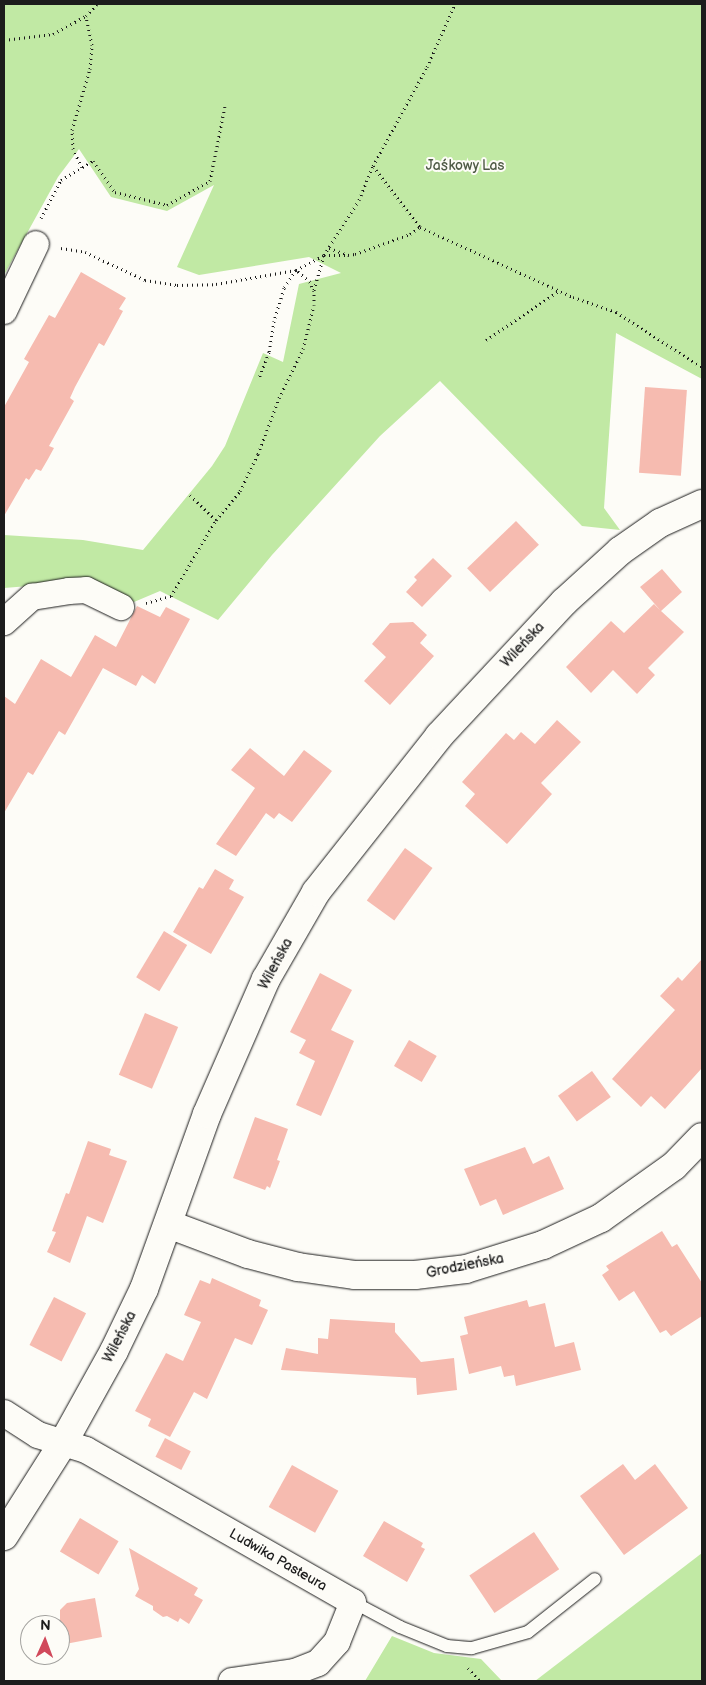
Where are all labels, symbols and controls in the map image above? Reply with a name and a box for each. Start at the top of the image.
park label: Jaśkowy Las [425,158,505,174]
street label: Wileńska [498,619,548,671]
street label: Wileńska [255,935,297,993]
street label: Grodzieńska [425,1250,505,1282]
street label: Wileńska [100,1308,140,1366]
street label: Ludwika Pasteura [226,1525,330,1595]
north arrow [20,1615,70,1665]
text: N [40,1617,51,1634]

